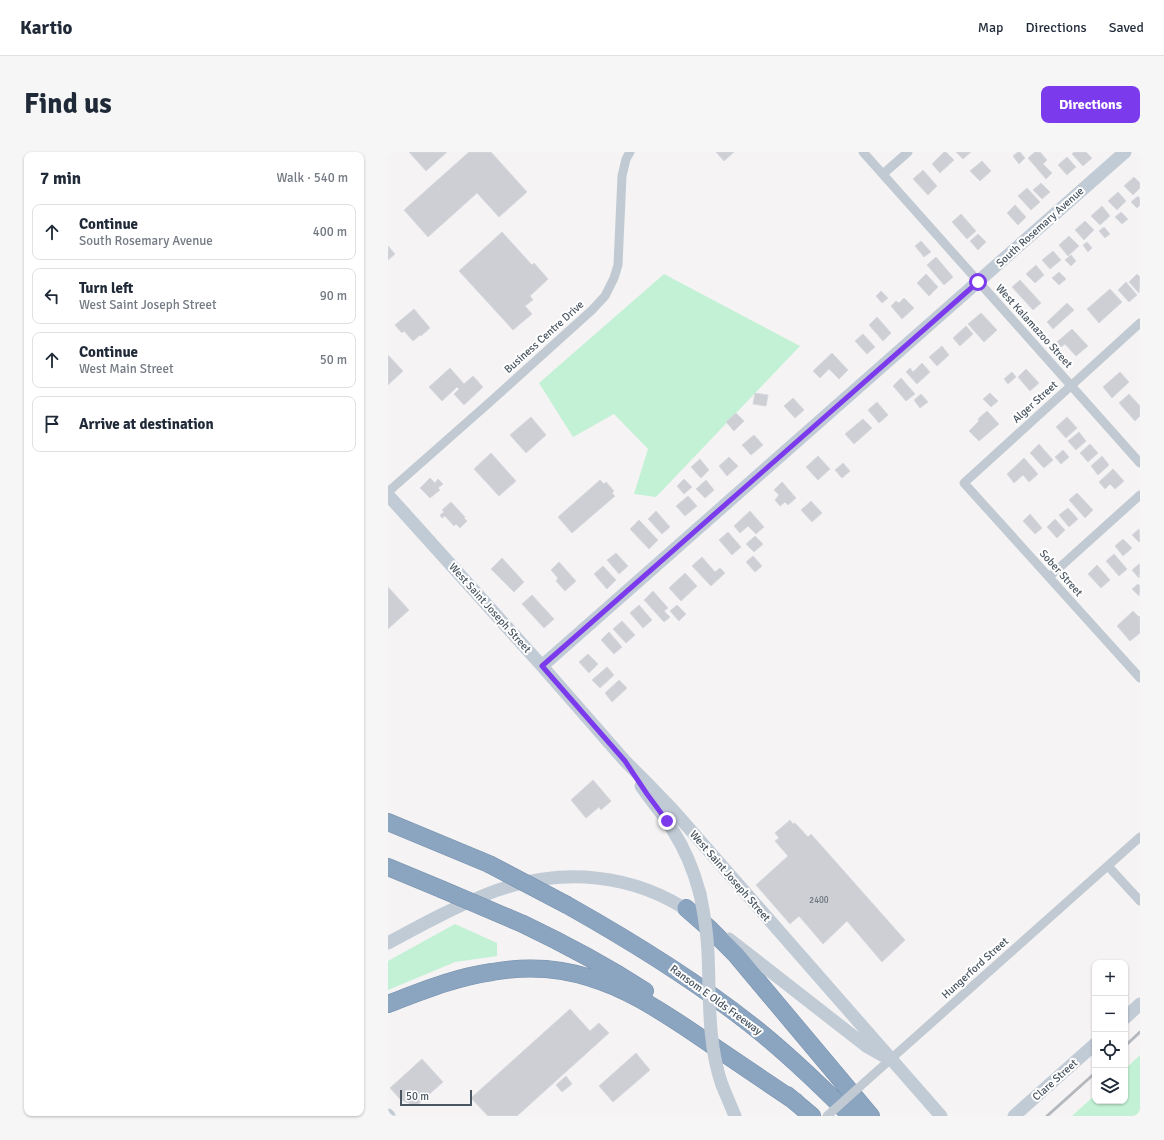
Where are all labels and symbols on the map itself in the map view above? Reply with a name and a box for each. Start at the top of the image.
street label: South Rosemary Avenue [994,184,1086,270]
route start [969,273,987,291]
street label: West Kalamazoo Street [993,281,1075,371]
street label: Business Centre Drive [502,298,586,376]
street label: Alger Street [1010,378,1060,426]
street label: Sober Street [1037,547,1085,599]
street label: West Saint Joseph Street [446,560,534,656]
route end [658,812,676,830]
street label: West Saint Joseph Street [687,828,773,924]
house number: 2400 [809,895,829,906]
street label: Hungerford Street [939,935,1011,1001]
street label: Ransom E Olds Freeway [667,962,765,1038]
street label: Clare Street [1030,1056,1080,1104]
scale bar [400,1088,472,1107]

